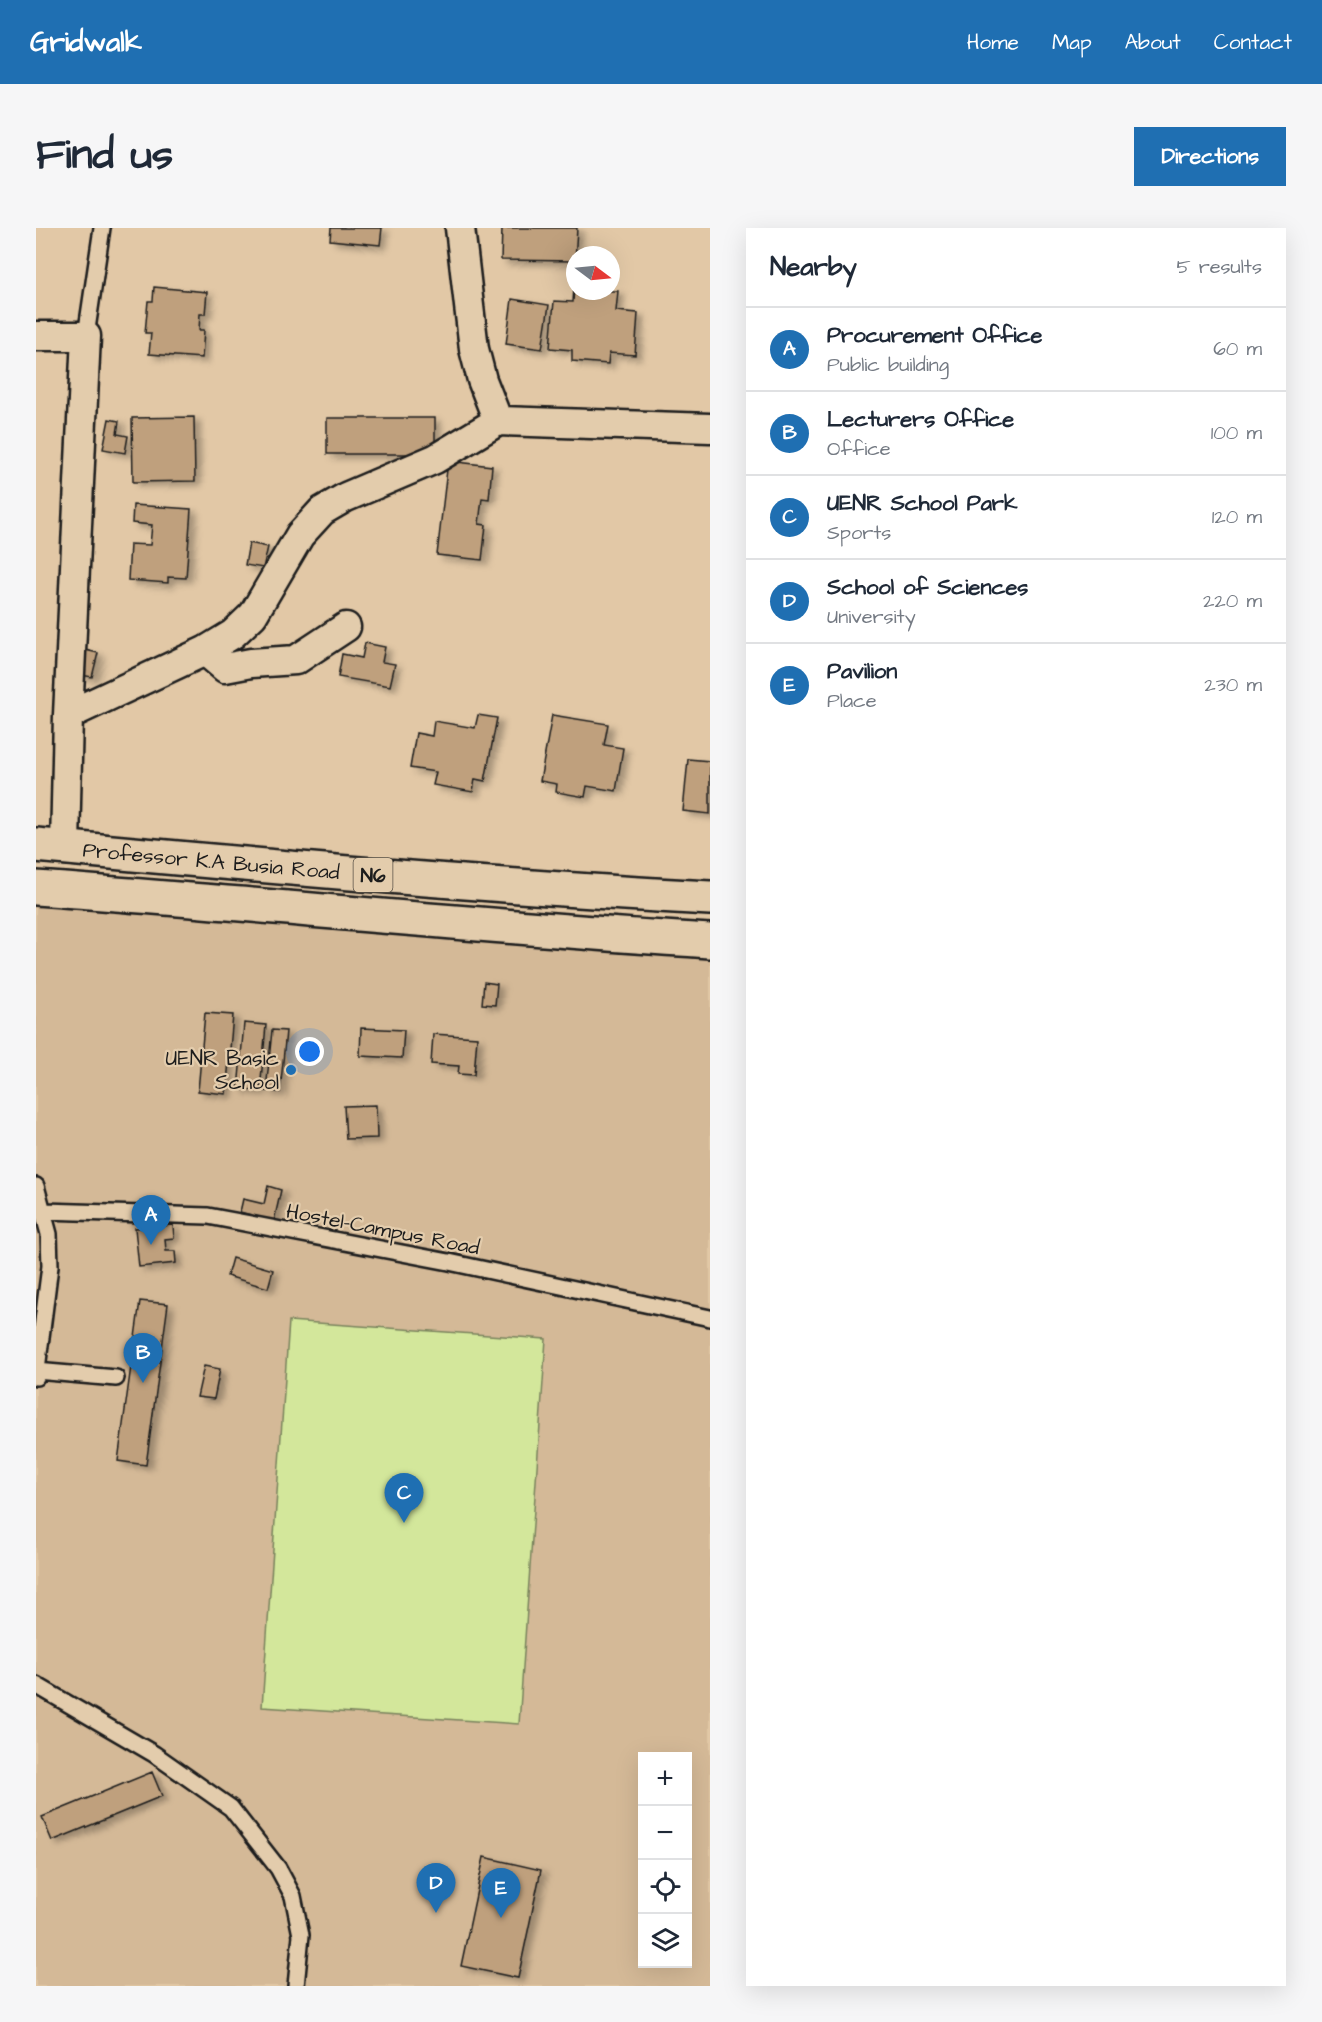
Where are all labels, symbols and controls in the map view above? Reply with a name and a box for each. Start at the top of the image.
text: Gridwalk [30,23,142,62]
text: Home [967,28,1019,57]
text: Map [1052,28,1092,57]
text: About [1125,28,1181,57]
text: Contact [1214,28,1292,57]
text: Find us [36,127,173,185]
button: Directions [1134,127,1286,186]
north arrow [566,246,620,300]
text: Nearby [770,249,857,285]
text: 5 results [1177,253,1262,281]
text: Procurement Office [827,320,1042,351]
text: A [783,335,796,363]
text: 60 m [1213,335,1262,363]
text: Public building [827,351,949,379]
text: Lecturers Office [827,404,1014,435]
text: B [782,419,797,447]
text: 100 m [1211,419,1262,447]
text: Office [827,435,891,463]
text: UENR School Park [827,488,1018,519]
text: C [782,503,797,531]
text: 120 m [1212,503,1262,531]
text: Sports [827,519,891,547]
text: School of Sciences [827,572,1028,603]
text: D [783,587,796,615]
text: 220 m [1203,587,1262,615]
text: University [827,603,916,631]
text: Pavilion [827,656,897,687]
text: E [784,671,795,699]
text: 230 m [1204,671,1262,699]
text: Place [827,687,877,715]
street label: Professor K.A Busia Road [81,835,341,887]
road number: N6 [354,858,392,892]
your location [295,1037,324,1066]
place label: UENR Basic School [166,1044,279,1097]
marker: UENR Basic School [284,1063,298,1077]
pin: A [132,1196,170,1245]
street label: Hostel-Campus Road [284,1197,482,1263]
pin: B [124,1334,162,1383]
pin: C [384,1474,424,1523]
map controls [638,1752,692,1968]
button: + [638,1752,692,1806]
button: − [638,1806,692,1860]
button: locate [638,1860,692,1914]
pin: D [416,1864,456,1913]
pin: E [482,1868,520,1918]
button: layers [638,1914,692,1968]

